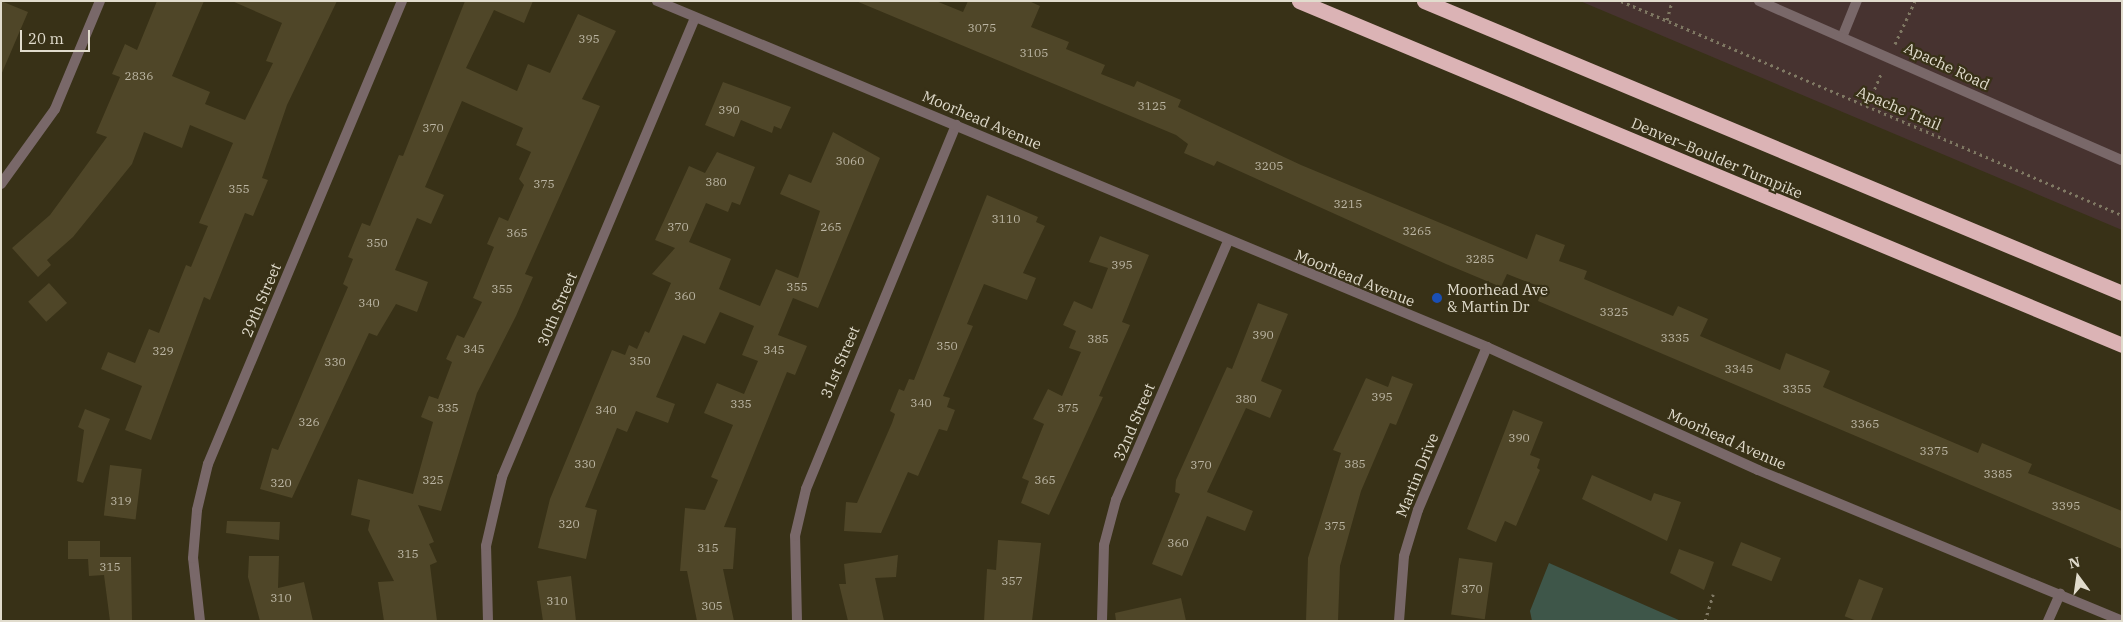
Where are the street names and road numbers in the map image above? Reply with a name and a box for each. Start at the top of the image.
street label: Apache Road [1901,38,1993,94]
street label: Apache Trail [1854,82,1944,134]
street label: Moorhead Avenue [920,87,1044,153]
street label: Denver–Boulder Turnpike [1629,114,1805,202]
street label: Moorhead Avenue [1292,246,1418,310]
street label: 29th Street [237,260,285,340]
street label: 30th Street [533,269,581,349]
street label: 31st Street [817,323,863,401]
street label: 32nd Street [1110,381,1158,463]
street label: Moorhead Avenue [1665,405,1789,473]
street label: Martin Drive [1392,430,1442,520]

